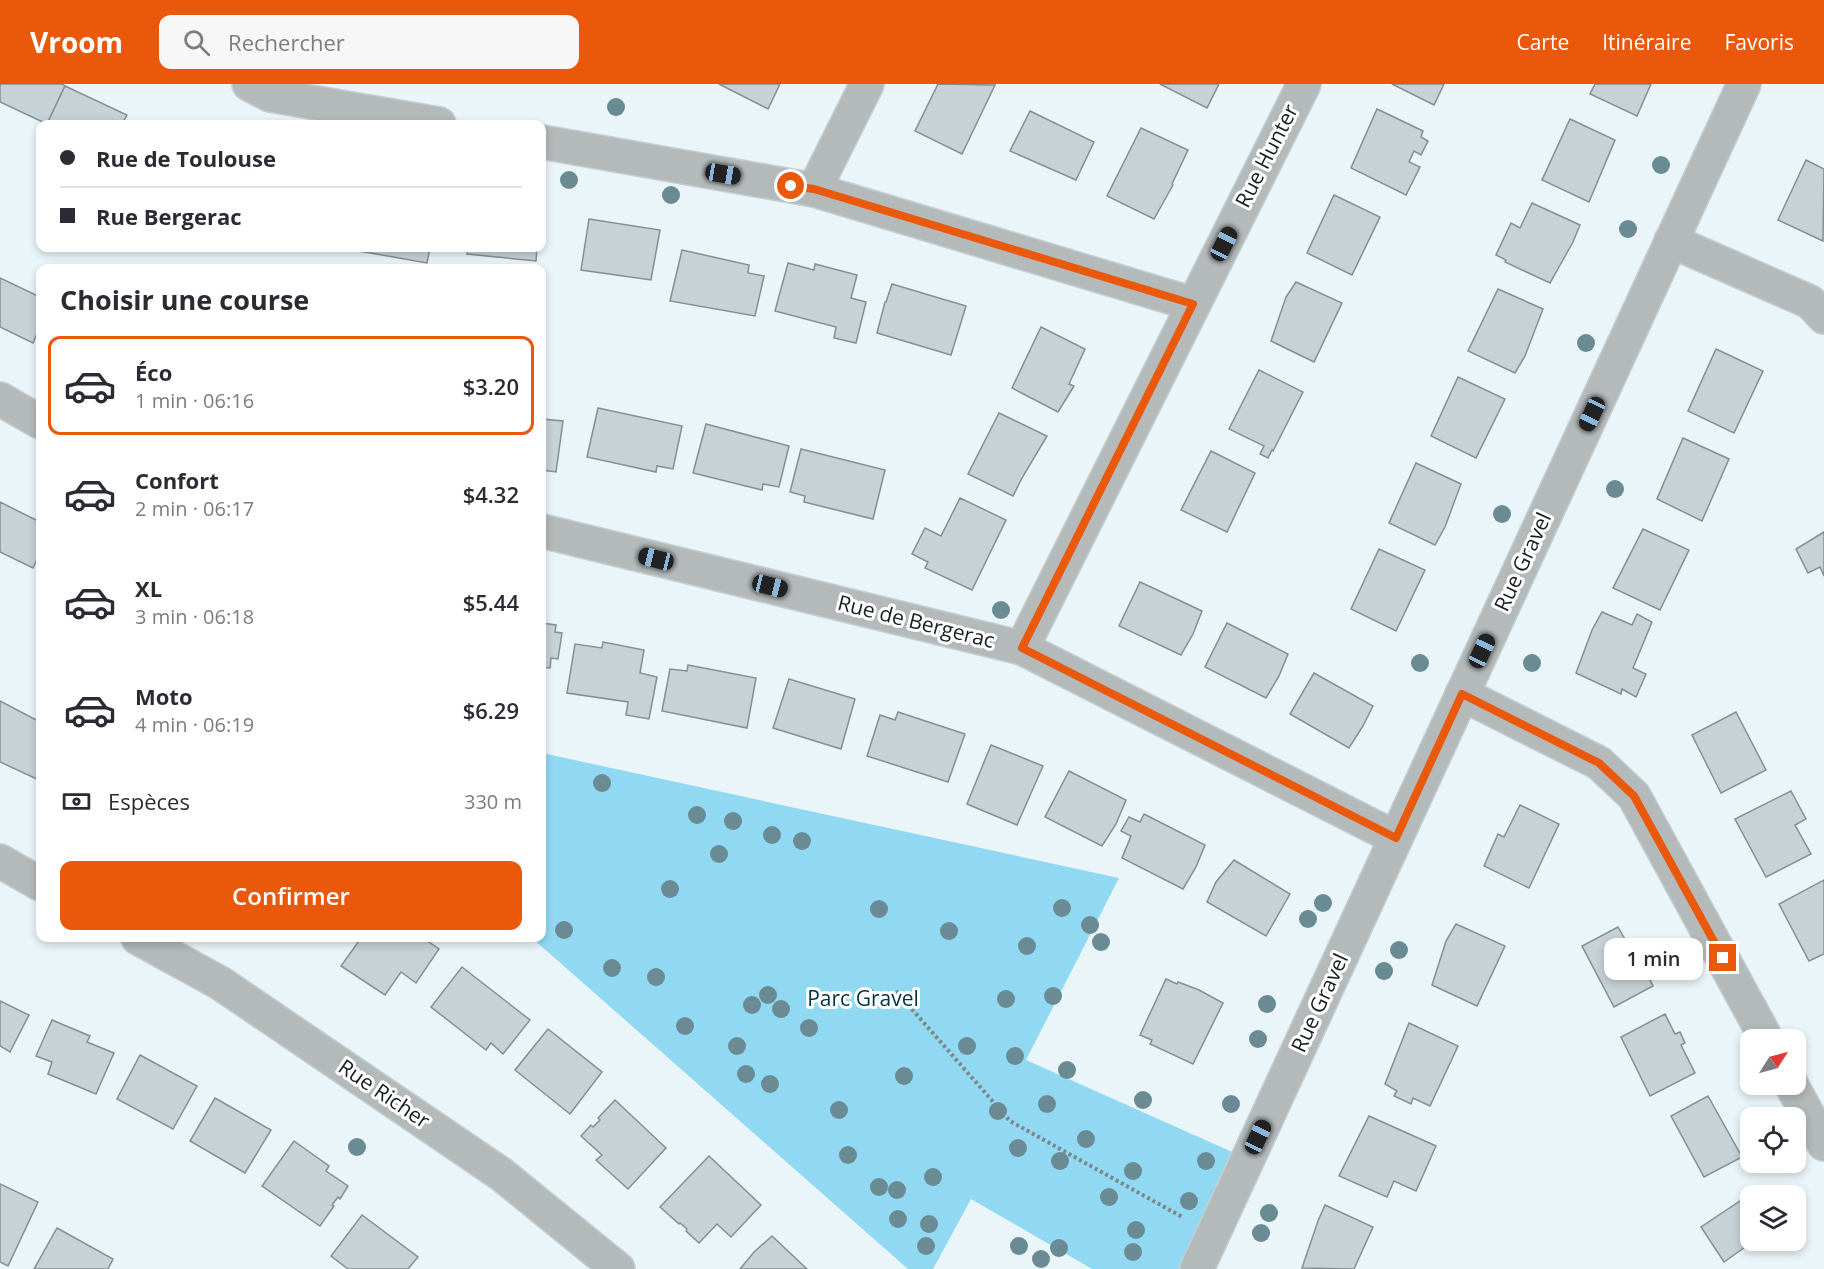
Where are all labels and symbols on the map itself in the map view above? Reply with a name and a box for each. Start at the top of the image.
street label: Rue Hunter [1228,99,1304,212]
car [704,162,742,186]
route start [777,172,804,199]
car [1208,224,1240,264]
car [1576,394,1608,434]
street label: Rue Gravel [1487,508,1557,616]
car [636,546,676,572]
car [750,573,790,599]
street label: Rue de Bergerac [835,588,998,654]
car [1466,631,1498,671]
callout: 1 min [1603,937,1702,979]
route end [1709,944,1736,971]
street label: Rue Gravel [1284,949,1354,1057]
park label: Parc Gravel [807,984,919,1012]
north arrow [1740,1029,1806,1095]
street label: Rue Richer [333,1052,436,1134]
car [1242,1117,1274,1157]

